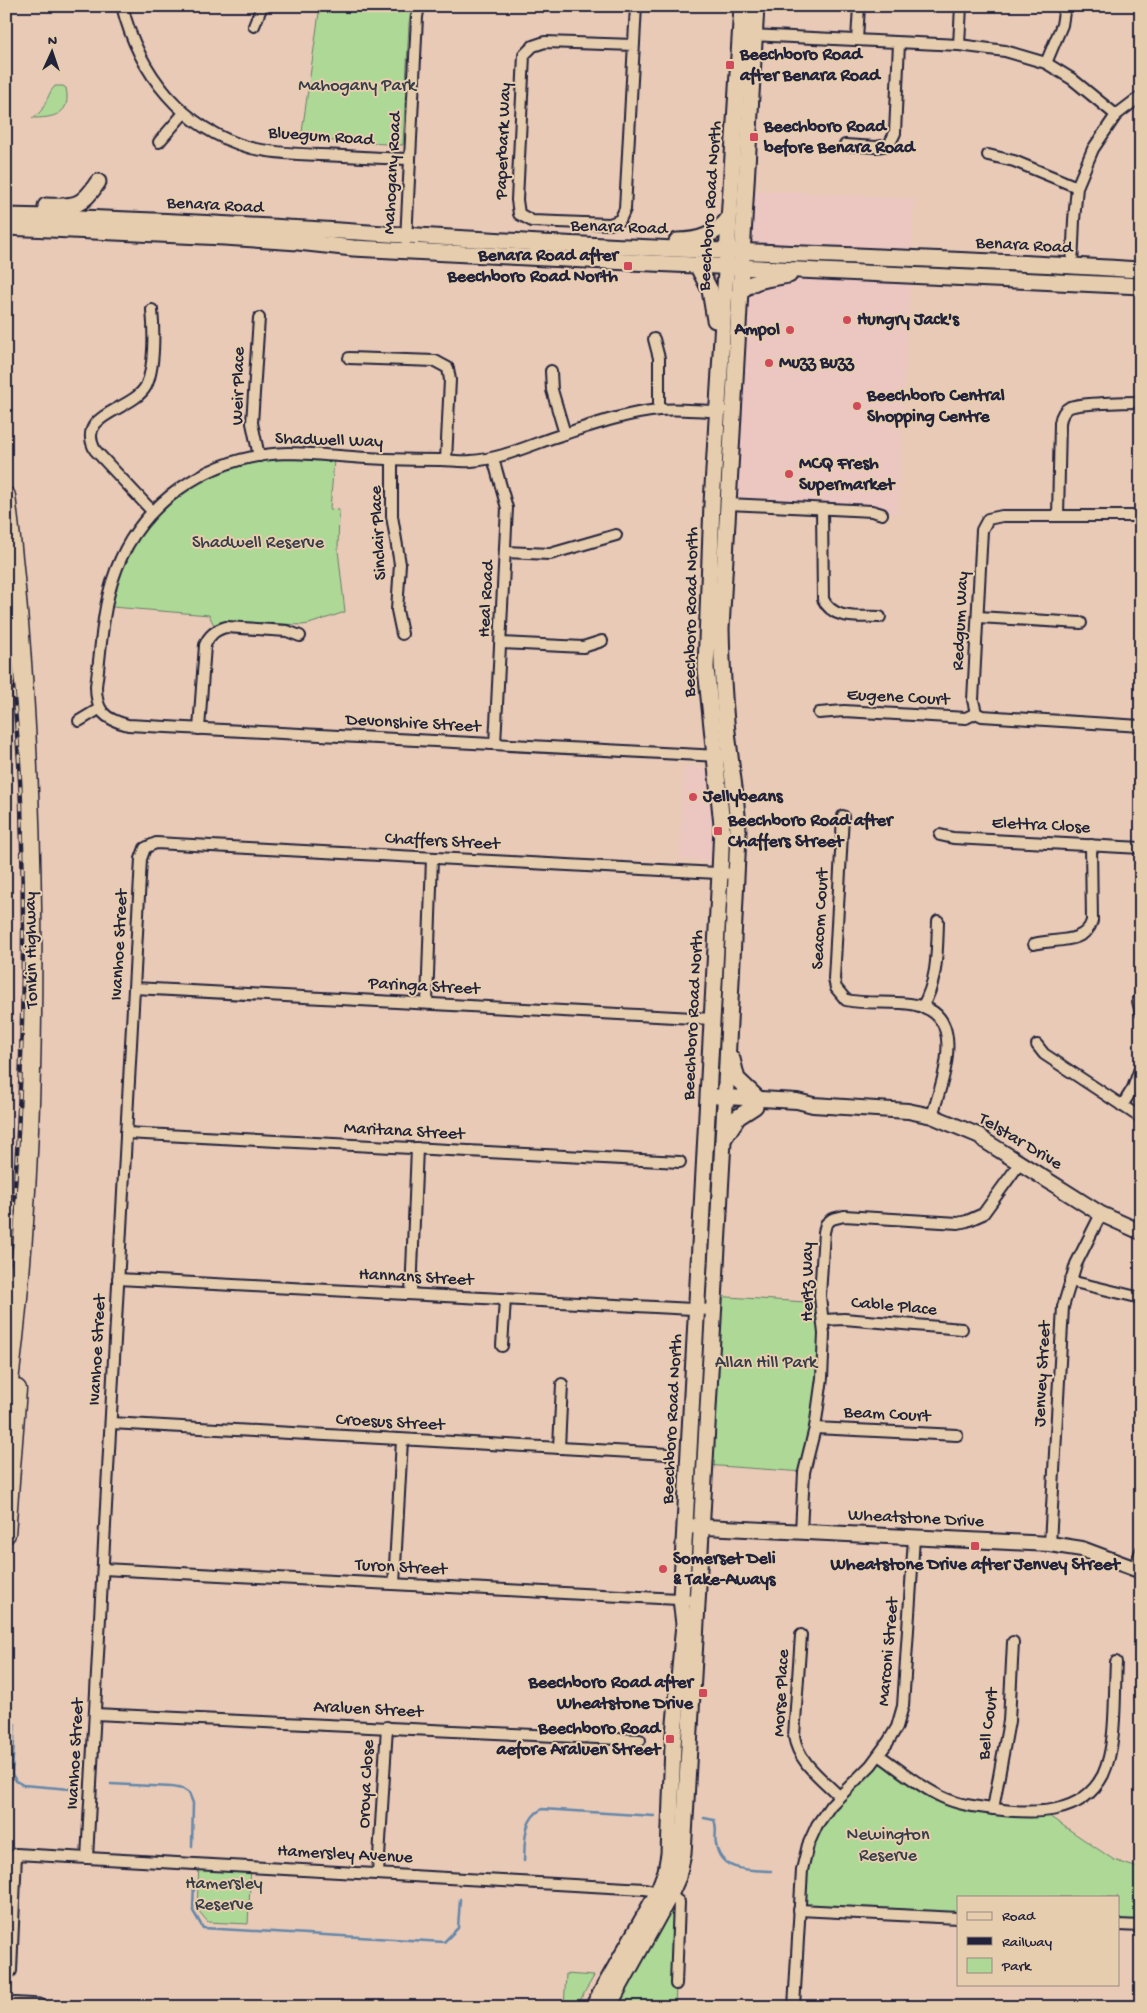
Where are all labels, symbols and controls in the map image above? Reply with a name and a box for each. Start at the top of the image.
north arrow [28,28,78,78]
text: N [48,33,58,50]
place label: Beechboro Road after Benara Road [739,45,882,87]
marker: Beechboro Road after Benara Road [724,59,736,71]
park label: Mahogany Park [298,76,418,97]
street label: Paperbark Way [491,82,517,201]
street label: Mahogany Road [379,110,407,235]
place label: Beechboro Road before Benara Road [763,117,917,159]
street label: Beechboro Road North [695,120,727,293]
street label: Bluegum Road [266,123,376,151]
marker: Beechboro Road before Benara Road [748,131,760,143]
street label: Benara Road [165,193,265,219]
street label: Benara Road [569,216,669,240]
street label: Benara Road [974,233,1074,259]
place label: Benara Road after Beechboro Road North [447,246,621,288]
marker: Benara Road after Beechboro Road North [622,260,634,272]
place label: Hungry Jack's [857,310,960,331]
marker: Hungry Jack's [841,314,853,326]
place label: Ampol [733,320,780,341]
marker: Ampol [784,324,796,336]
street label: Weir Place [228,346,250,425]
place label: Muzz Buzz [779,353,855,374]
marker: Muzz Buzz [763,357,775,369]
place label: Beechboro Central Shopping Centre [866,386,1005,428]
marker: Beechboro Central Shopping Centre [851,400,863,412]
street label: Shadwell Way [275,429,384,453]
place label: MCQ Fresh Supermarket [799,454,896,496]
marker: MCQ Fresh Supermarket [783,468,795,480]
street label: Sinclair Place [366,484,392,581]
street label: Beechboro Road North [680,526,704,698]
park label: Shadwell Reserve [192,533,325,554]
street label: Heal Road [474,559,500,638]
street label: Redgum Way [948,571,974,671]
street label: Eugene Court [846,685,951,711]
street label: Devonshire Street [344,710,483,738]
place label: Jellybeans [702,787,784,808]
marker: Jellybeans [687,791,699,803]
place label: Beechboro Road after Chaffers Street [727,811,895,853]
street label: Elettra Close [991,813,1092,839]
marker: Beechboro Road after Chaffers Street [712,825,724,837]
street label: Chaffers Street [384,829,502,856]
street label: Seacom Court [808,866,834,970]
street label: Ivanhoe Street [107,887,133,1001]
street label: Tonkin Highway [20,891,44,1009]
street label: Beechboro Road North [679,929,709,1102]
street label: Paringa Street [367,974,482,1000]
street label: Telstar Drive [973,1108,1066,1176]
street label: Maritana Street [343,1118,467,1146]
street label: Hertz Way [798,1242,819,1322]
street label: Hannans Street [358,1265,476,1292]
street label: Ivanhoe Street [85,1292,111,1406]
street label: Cable Place [850,1293,938,1321]
street label: Jenvey Street [1030,1319,1056,1427]
street label: Beechboro Road North [658,1333,688,1506]
park label: Allan Hill Park [715,1353,819,1374]
street label: Beam Court [842,1402,933,1428]
street label: Croesus Street [335,1410,446,1436]
street label: Wheatstone Drive [847,1505,985,1533]
marker: Wheatstone Drive after Jenvey Street [969,1540,981,1552]
place label: Somerset Deli & Take-Aways [673,1549,777,1591]
street label: Turon Street [354,1555,449,1581]
place label: Wheatstone Drive after Jenvey Street [829,1555,1121,1576]
marker: Somerset Deli & Take-Aways [657,1563,669,1575]
street label: Marconi Street [874,1595,904,1707]
street label: Morse Place [769,1648,795,1737]
place label: Beechboro Road after Wheatstone Drive [528,1673,696,1715]
street label: Bell Court [974,1685,1004,1762]
marker: Beechboro Road after Wheatstone Drive [697,1687,709,1699]
street label: Ivanhoe Street [63,1696,89,1810]
street label: Araluen Street [313,1697,425,1723]
place label: Beechboro Road aefore Araluen Street [495,1719,662,1761]
marker: Beechboro Road aefore Araluen Street [664,1733,676,1745]
street label: Oroya Close [354,1738,380,1829]
park label: Newington Reserve [847,1825,930,1867]
street label: Hamersley Avenue [277,1841,414,1869]
park label: Hamersley Reserve [185,1874,263,1916]
legend [957,1896,1120,1986]
text: Road [1002,1908,1036,1926]
text: Railway [1002,1934,1053,1952]
text: Park [1001,1958,1032,1976]

